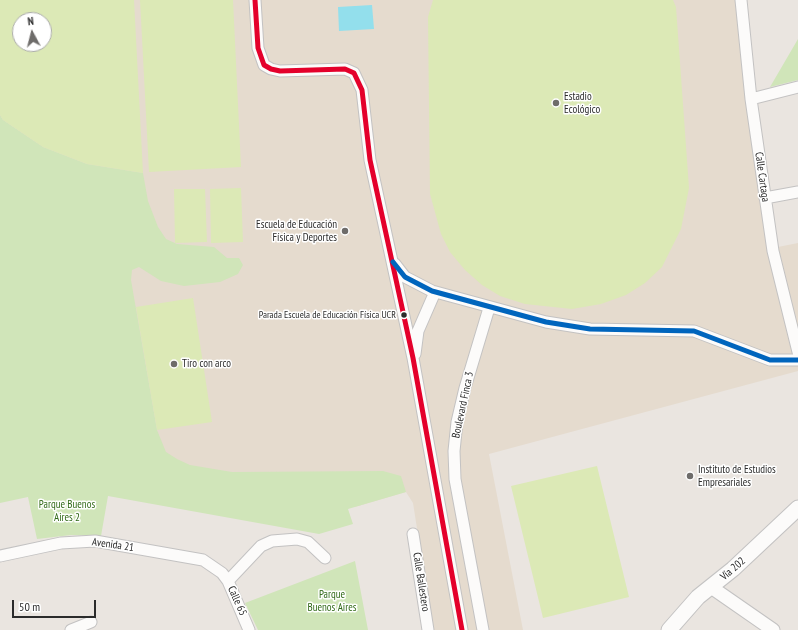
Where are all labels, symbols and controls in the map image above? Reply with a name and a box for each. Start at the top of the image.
north arrow [12,12,52,52]
text: N [27,14,34,28]
place label: Estadio Ecológico [564,90,600,116]
marker: Estadio Ecológico [551,98,561,108]
street label: Calle Cartaga [752,151,772,203]
place label: Escuela de Educación Física y Deportes [256,218,337,244]
marker: Escuela de Educación Física y Deportes [340,226,350,236]
place label: Parada Escuela de Educación Física UCR [259,309,396,321]
marker: Parada Escuela de Educación Física UCR [399,310,409,320]
place label: Tiro con arco [182,357,231,371]
marker: Tiro con arco [169,359,179,369]
street label: Boulevard Finca 3 [450,370,476,440]
place label: Instituto de Estudios Empresariales [698,463,776,489]
marker: Instituto de Estudios Empresariales [685,471,695,481]
park label: Parque Buenos Aires 2 [39,498,95,524]
street label: Avenida 21 [91,536,135,554]
street label: Calle Ballestero [410,552,432,612]
street label: Vía 202 [718,555,748,583]
street label: Calle 65 [225,584,249,618]
park label: Parque Buenos Aires [308,588,356,614]
scale bar [14,592,98,618]
text: 50 m [19,599,40,614]

